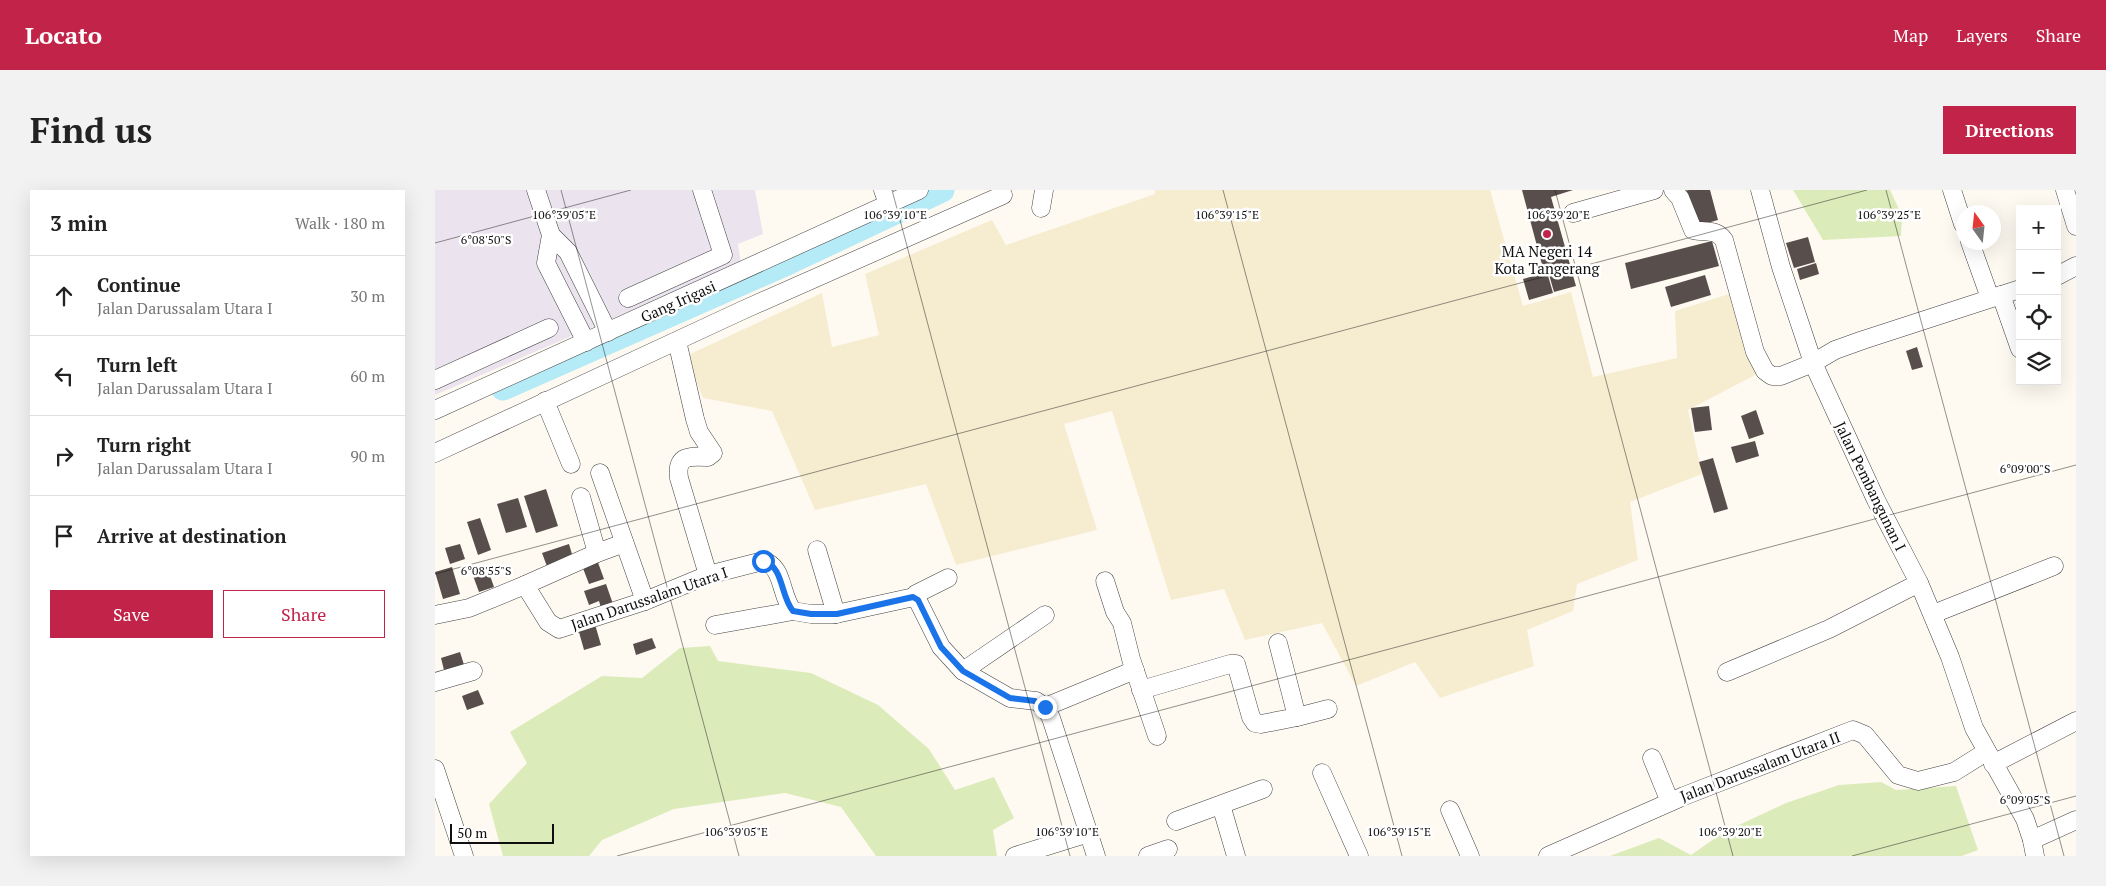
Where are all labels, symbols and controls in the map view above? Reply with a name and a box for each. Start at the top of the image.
text: Locato [25,19,102,51]
text: Map [1893,23,1928,47]
text: Layers [1956,23,2008,47]
text: Share [2036,23,2081,47]
button: Directions [1943,106,2076,154]
text: Find us [30,107,152,153]
north arrow [1956,205,2001,250]
map controls [2016,205,2061,385]
button: + [2016,205,2061,250]
text: 106°39'05"E [532,207,596,222]
text: 106°39'10"E [863,207,927,222]
text: 106°39'15"E [1195,207,1259,222]
text: 106°39'20"E [1526,207,1590,222]
text: 106°39'25"E [1857,207,1921,222]
text: 3 min [50,209,107,237]
text: Walk · 180 m [295,212,385,234]
marker: MA Negeri 14 Kota Tangerang [1541,228,1553,240]
text: 6°08'50"S [461,232,511,247]
place label: MA Negeri 14 Kota Tangerang [1495,241,1600,278]
button: − [2016,250,2061,295]
text: Continue [97,272,181,297]
street label: Gang Irigasi [637,276,719,326]
icon: ahead [50,282,78,310]
text: 30 m [350,285,385,307]
button: locate [2016,295,2061,340]
text: Jalan Darussalam Utara I [97,297,273,319]
button: layers [2016,340,2061,385]
text: Turn left [97,352,178,377]
icon: left [50,362,78,390]
text: 60 m [350,365,385,387]
text: Jalan Darussalam Utara I [97,377,273,399]
street label: Jalan Pembangunan I [1831,418,1911,554]
text: Turn right [97,432,191,457]
icon: right [50,442,78,470]
text: 90 m [350,445,385,467]
text: Jalan Darussalam Utara I [97,457,273,479]
text: 6°09'00"S [2000,461,2050,476]
icon: arrive [50,522,78,550]
text: Arrive at destination [97,523,286,548]
route start [752,550,775,573]
street label: Jalan Darussalam Utara I [568,562,730,634]
text: 6°08'55"S [461,563,511,578]
button: Save [50,590,213,638]
button: Share [223,590,385,638]
route end [1034,696,1057,719]
street label: Jalan Darussalam Utara II [1677,726,1843,806]
text: 6°09'05"S [2000,792,2050,807]
scale bar [450,821,554,844]
text: 50 m [457,823,487,842]
text: 106°39'05"E [704,824,768,839]
text: 106°39'10"E [1035,824,1099,839]
text: 106°39'15"E [1367,824,1431,839]
text: 106°39'20"E [1698,824,1762,839]

